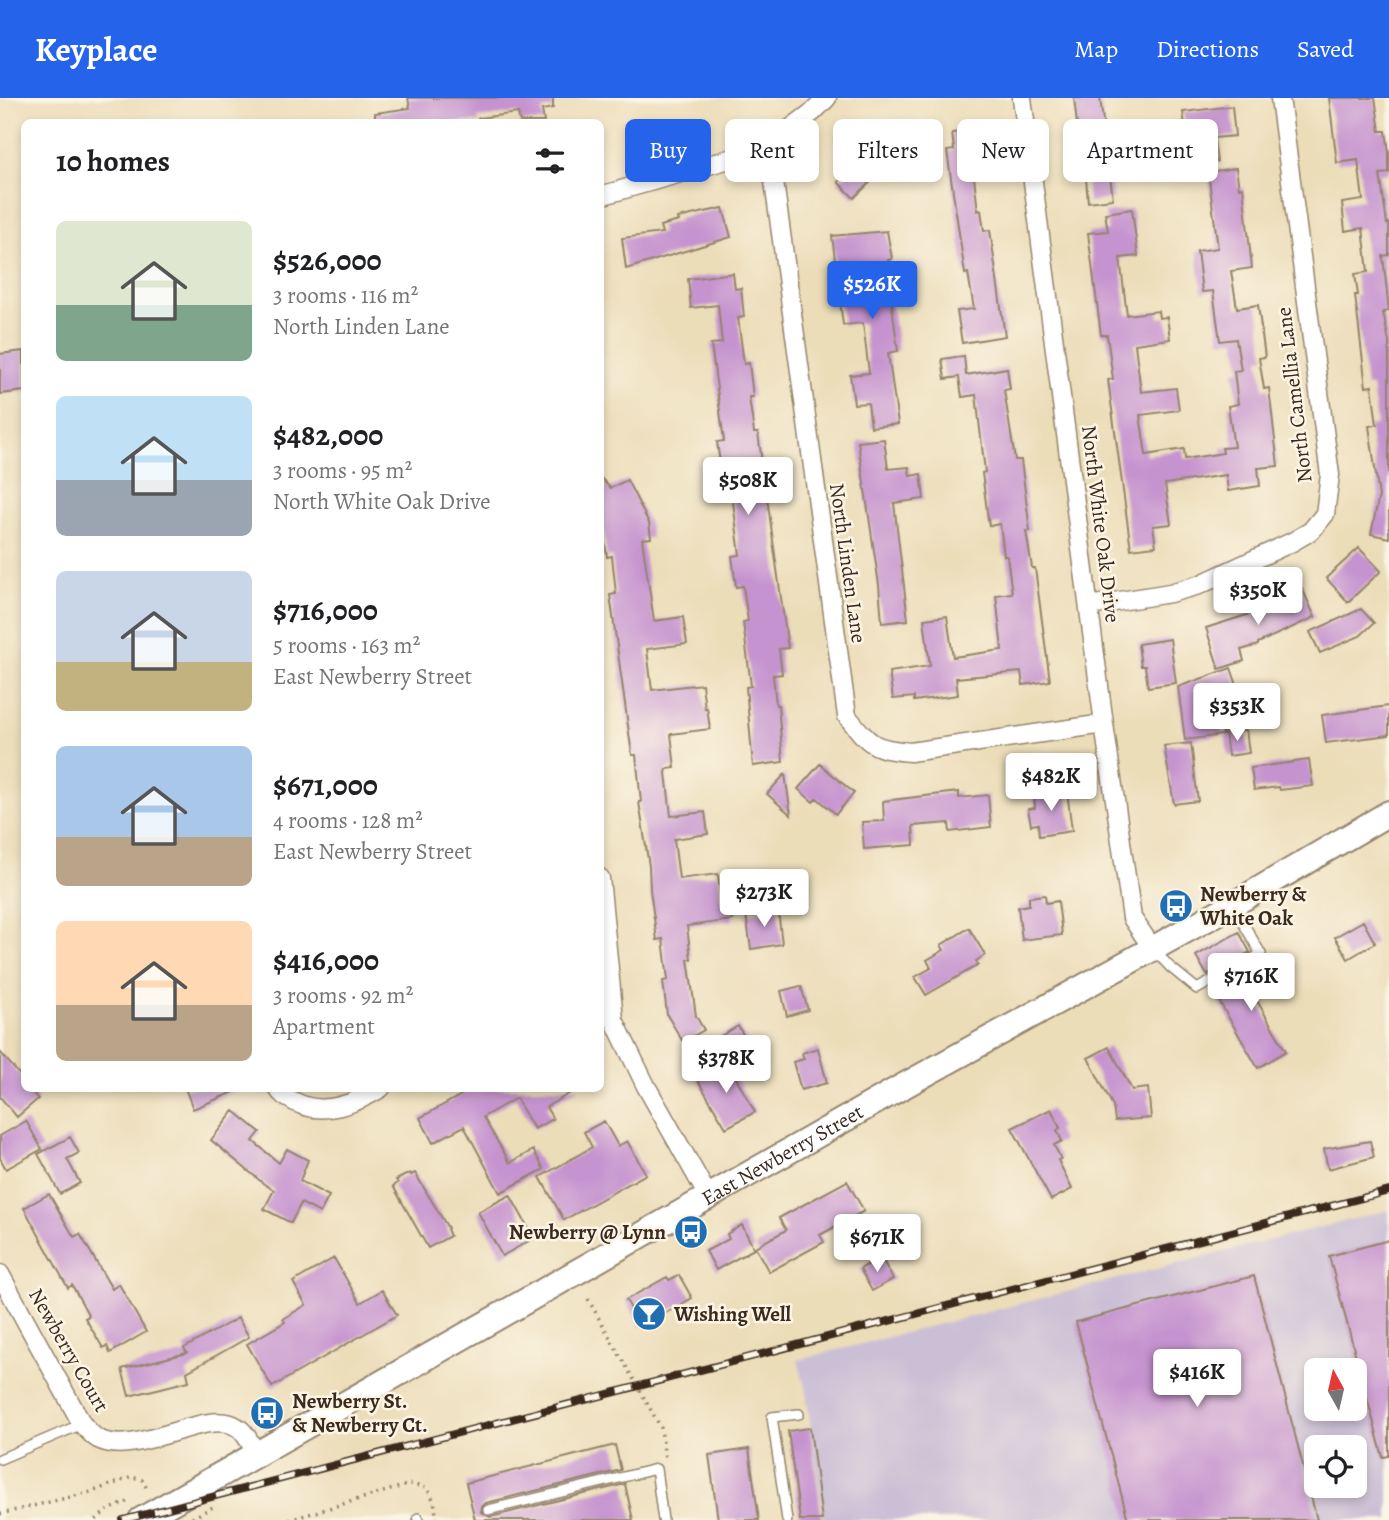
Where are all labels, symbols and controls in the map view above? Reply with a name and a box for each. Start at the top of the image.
text: Keyplace [35,27,157,72]
text: Map [1074,33,1118,65]
text: Directions [1156,33,1259,65]
text: Saved [1297,33,1354,65]
chip: Buy [625,119,711,182]
chip: Rent [725,119,819,182]
chip: Filters [833,119,943,182]
chip: New [957,119,1049,182]
chip: Apartment [1063,119,1218,182]
text: 10 homes [56,141,170,181]
icon: filters [531,142,569,180]
text: $526,000 [273,240,382,280]
icon: home [112,249,196,333]
pin: $526K [823,262,921,321]
text: $526K [843,268,901,299]
text: 3 rooms · 116 m² [273,280,418,311]
street label: North Camellia Lane [1269,306,1319,484]
text: North Linden Lane [273,311,450,342]
text: $482,000 [273,415,383,455]
icon: home [112,424,196,508]
street label: North White Oak Drive [1075,424,1127,624]
text: 3 rooms · 95 m² [273,455,412,486]
pin: $508K [699,458,797,517]
text: $508K [719,464,777,495]
street label: North Linden Lane [823,481,873,645]
text: North White Oak Drive [273,486,490,517]
pin: $350K [1209,568,1307,627]
text: $350K [1229,574,1287,605]
text: $716,000 [273,590,378,630]
icon: home [112,599,196,683]
text: 5 rooms · 163 m² [273,630,420,661]
text: East Newberry Street [273,661,472,692]
pin: $353K [1188,684,1286,743]
text: $353K [1209,690,1265,721]
pin: $482K [1002,754,1100,813]
text: $482K [1022,760,1080,791]
text: $671,000 [273,765,378,805]
icon: home [112,774,196,858]
text: 4 rooms · 128 m² [273,805,423,836]
text: East Newberry Street [273,836,472,867]
pin: $273K [715,870,813,929]
text: $273K [736,876,792,907]
place label: Newberry & White Oak [1199,880,1307,932]
bus stop icon: Newberry & White Oak [1157,887,1195,925]
text: $416,000 [273,940,379,980]
icon: home [112,949,196,1033]
pin: $716K [1202,954,1300,1013]
text: $716K [1224,960,1278,991]
text: 3 rooms · 92 m² [273,980,413,1011]
text: Apartment [273,1011,375,1042]
pin: $378K [677,1035,775,1095]
text: $378K [698,1042,754,1073]
street label: East Newberry Street [696,1098,868,1212]
bus stop icon: Newberry @ Lynn [672,1213,710,1251]
pin: $671K [828,1214,926,1274]
place label: Newberry @ Lynn [509,1218,666,1246]
text: $671K [850,1221,904,1252]
street label: Newberry Court [22,1283,116,1417]
bar icon: Wishing Well [630,1295,668,1333]
place label: Wishing Well [673,1300,791,1328]
pin: $416K [1148,1350,1246,1409]
text: $416K [1169,1356,1225,1387]
north arrow [1304,1358,1367,1421]
map controls [1304,1358,1367,1498]
place label: Newberry St. & Newberry Ct. [292,1387,428,1439]
bus stop icon: Newberry St. & Newberry Ct. [248,1394,286,1432]
button: locate [1304,1435,1367,1498]

